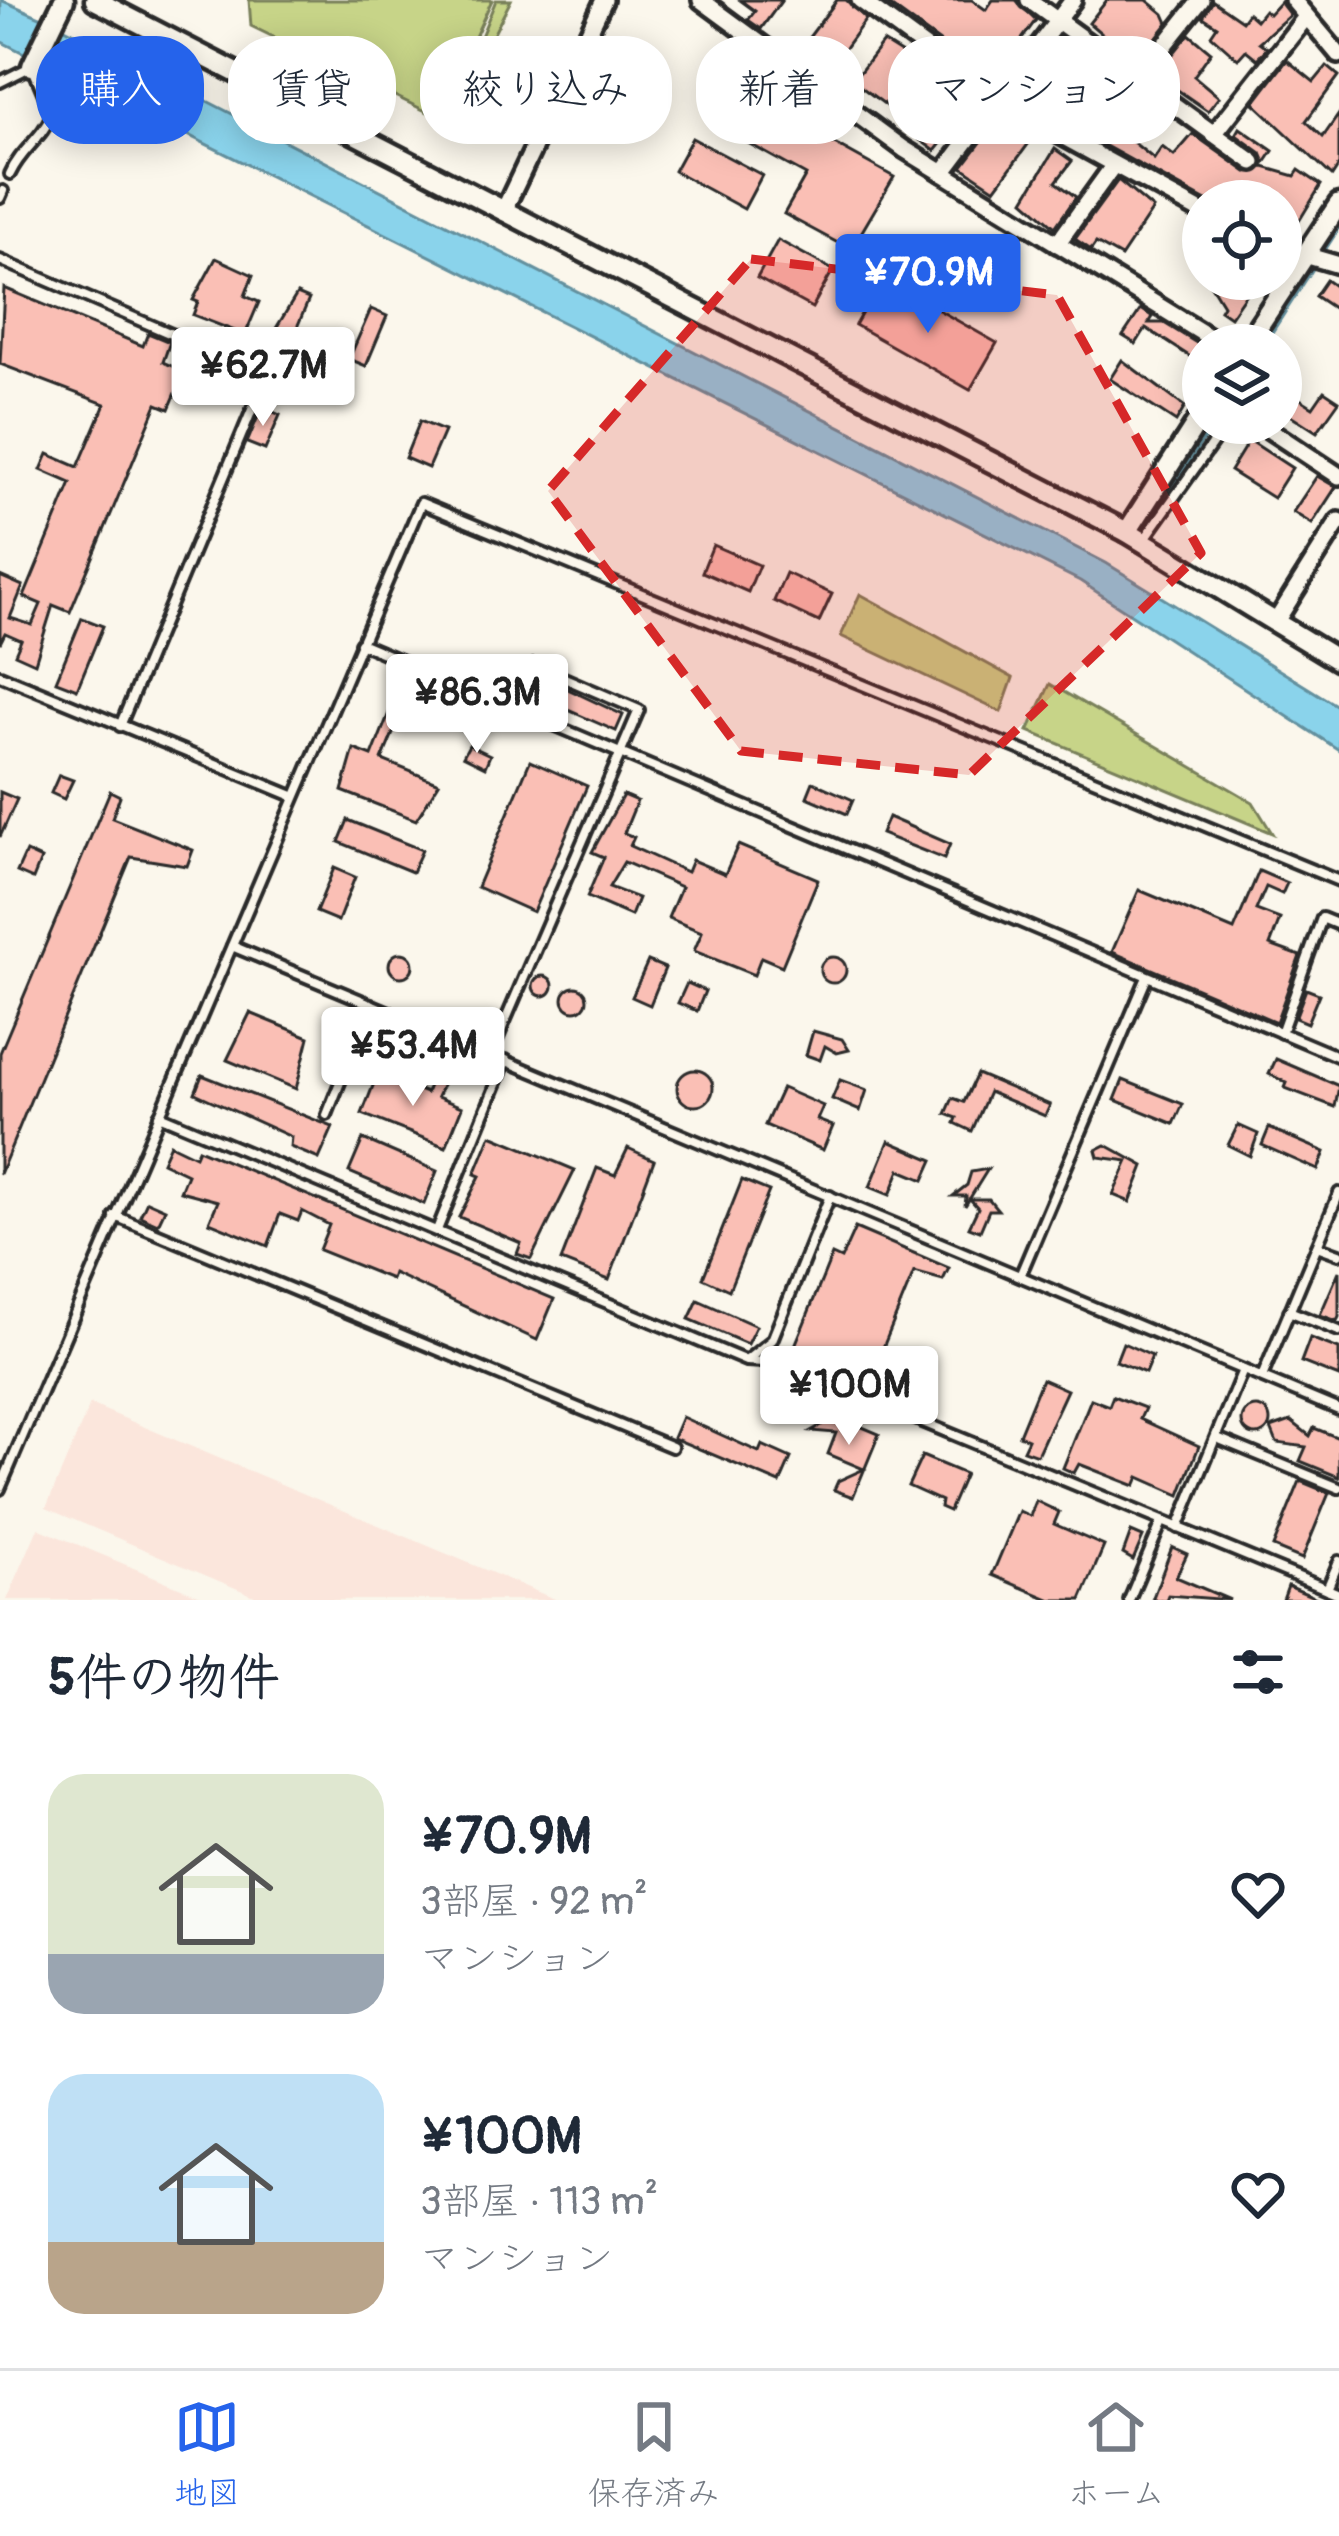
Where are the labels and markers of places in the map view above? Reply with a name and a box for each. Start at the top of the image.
pin: ¥70.9M [830,234,1026,336]
pin: ¥62.7M [165,327,361,429]
pin: ¥86.3M [379,654,575,756]
pin: ¥53.4M [315,1007,511,1109]
pin: ¥100M [765,1346,933,1448]

